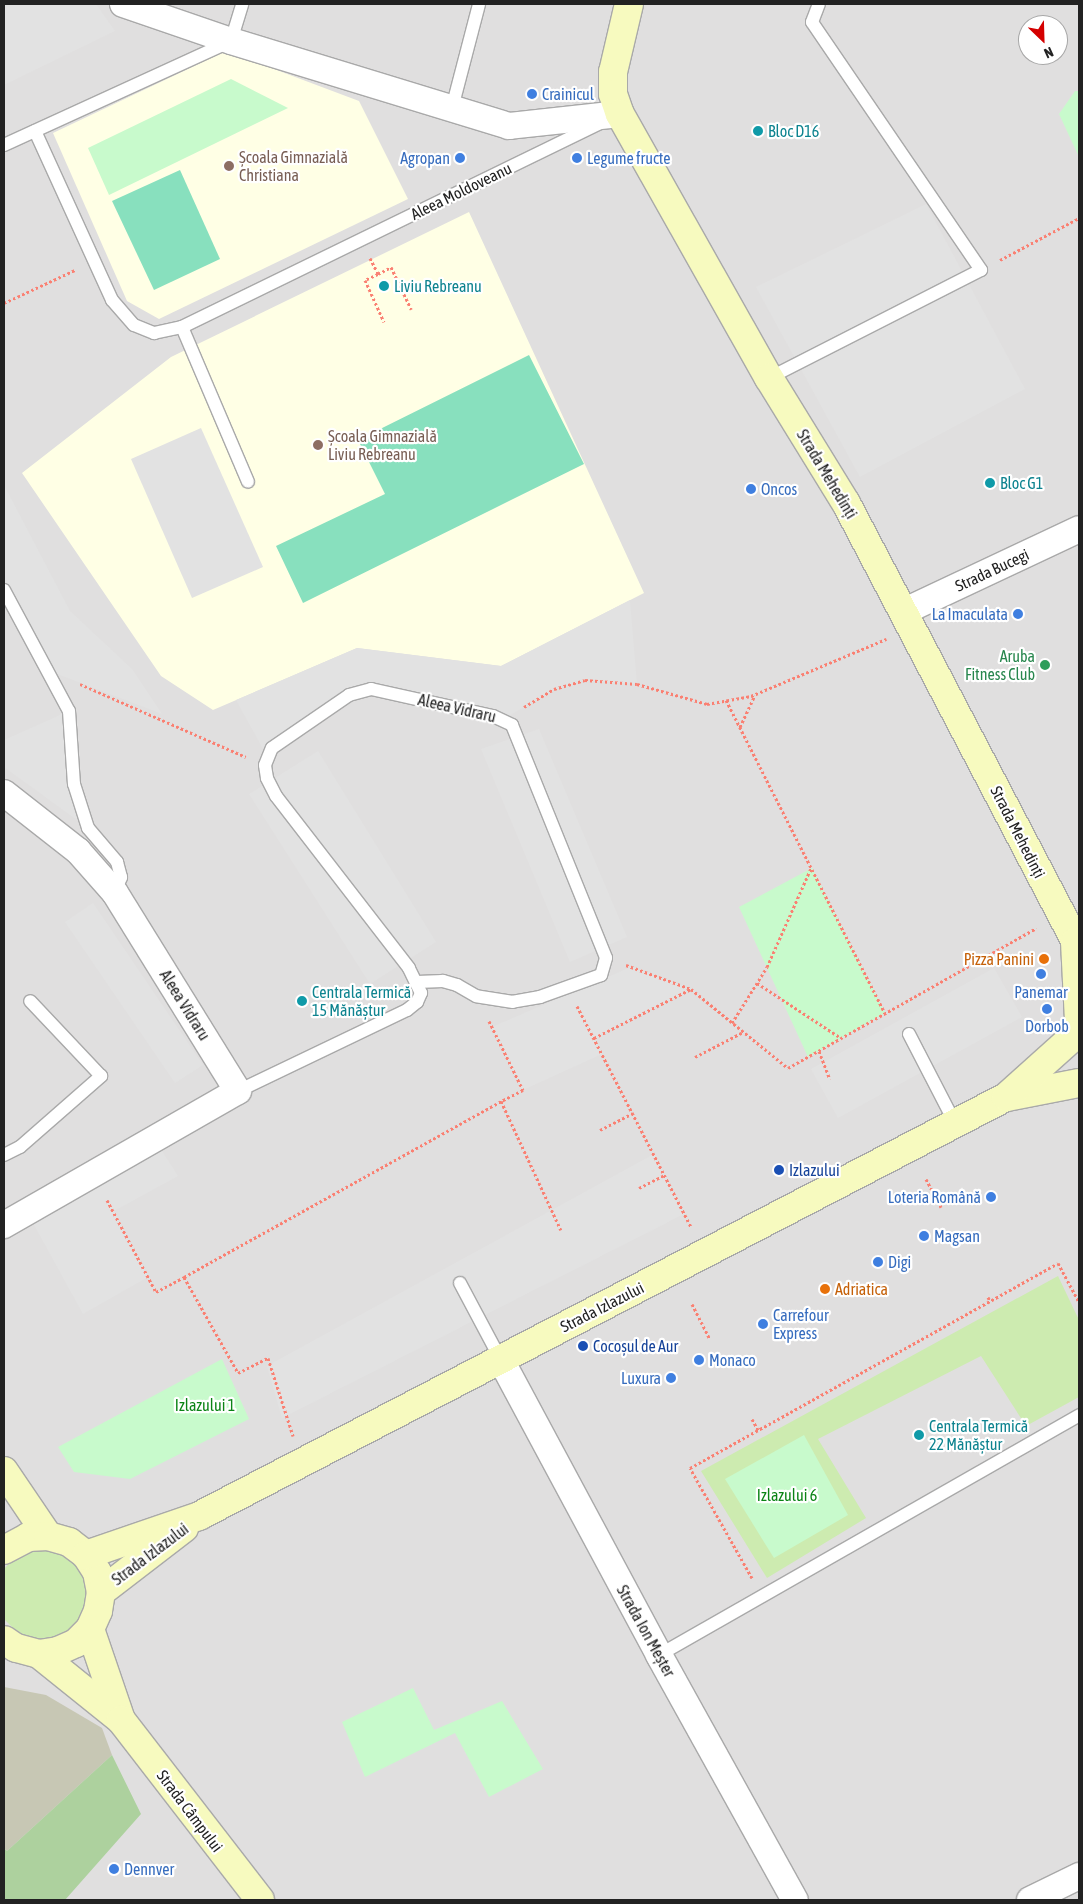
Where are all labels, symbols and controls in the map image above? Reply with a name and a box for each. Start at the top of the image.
north arrow [1018,15,1068,65]
text: N [1042,44,1056,62]
place label: Crainicul [542,84,594,104]
marker: Crainicul [526,88,538,100]
place label: Bloc D16 [768,121,819,141]
marker: Bloc D16 [752,125,764,137]
place label: Școala Gimnazială Christiana [239,147,348,185]
place label: Agropan [400,148,450,168]
place label: Legume fructe [587,148,671,168]
marker: Agropan [454,152,466,164]
marker: Legume fructe [571,152,583,164]
street label: Aleea Moldoveanu [407,158,515,224]
marker: Școala Gimnazială Christiana [223,160,235,172]
place label: Liviu Rebreanu [394,276,482,296]
marker: Liviu Rebreanu [378,280,390,292]
place label: Școala Gimnazială Liviu Rebreanu [328,426,437,464]
street label: Strada Mehedinți [793,426,861,522]
marker: Școala Gimnazială Liviu Rebreanu [312,439,324,451]
place label: Bloc G1 [1000,473,1043,493]
marker: Bloc G1 [984,477,996,489]
place label: Oncos [761,479,797,499]
marker: Oncos [745,483,757,495]
street label: Strada Bucegi [952,545,1032,595]
place label: La Imaculata [932,604,1008,624]
marker: La Imaculata [1012,608,1024,620]
place label: Aruba Fitness Club [965,646,1035,684]
marker: Aruba Fitness Club [1039,659,1051,671]
street label: Aleea Vidraru [416,690,498,726]
street label: Strada Mehedinți [987,783,1049,881]
place label: Pizza Panini [964,949,1034,969]
marker: Pizza Panini [1038,953,1050,965]
street label: Aleea Vidraru [156,966,214,1044]
marker: Panemar [1035,968,1047,980]
place label: Centrala Termică 15 Mănăștur [312,982,411,1020]
place label: Panemar [1014,982,1068,1002]
marker: Centrala Termică 15 Mănăștur [296,995,308,1007]
marker: Dorbob [1041,1003,1053,1015]
place label: Dorbob [1025,1016,1069,1036]
place label: Izlazului [789,1160,840,1180]
marker: Izlazului [773,1164,785,1176]
place label: Loteria Română [888,1187,981,1207]
marker: Loteria Română [985,1191,997,1203]
place label: Magsan [934,1226,980,1246]
marker: Magsan [918,1230,930,1242]
place label: Digi [888,1252,911,1272]
marker: Digi [872,1256,884,1268]
street label: Strada Izlazului [557,1278,647,1336]
place label: Adriatica [835,1279,888,1299]
marker: Adriatica [819,1283,831,1295]
place label: Carrefour Express [773,1305,829,1343]
marker: Carrefour Express [757,1318,769,1330]
place label: Cocoșul de Aur [593,1336,678,1356]
marker: Cocoșul de Aur [577,1340,589,1352]
place label: Monaco [709,1350,756,1370]
marker: Monaco [693,1354,705,1366]
place label: Luxura [621,1368,661,1388]
marker: Luxura [665,1372,677,1384]
park label: Izlazului 1 [175,1395,235,1415]
place label: Centrala Termică 22 Mănăștur [929,1416,1028,1454]
marker: Centrala Termică 22 Mănăștur [913,1429,925,1441]
park label: Izlazului 6 [757,1485,817,1505]
street label: Strada Izlazului [108,1519,192,1589]
street label: Strada Ion Meșter [613,1582,679,1680]
street label: Strada Câmpului [153,1766,227,1856]
place label: Dennver [124,1859,174,1879]
marker: Dennver [108,1863,120,1875]

